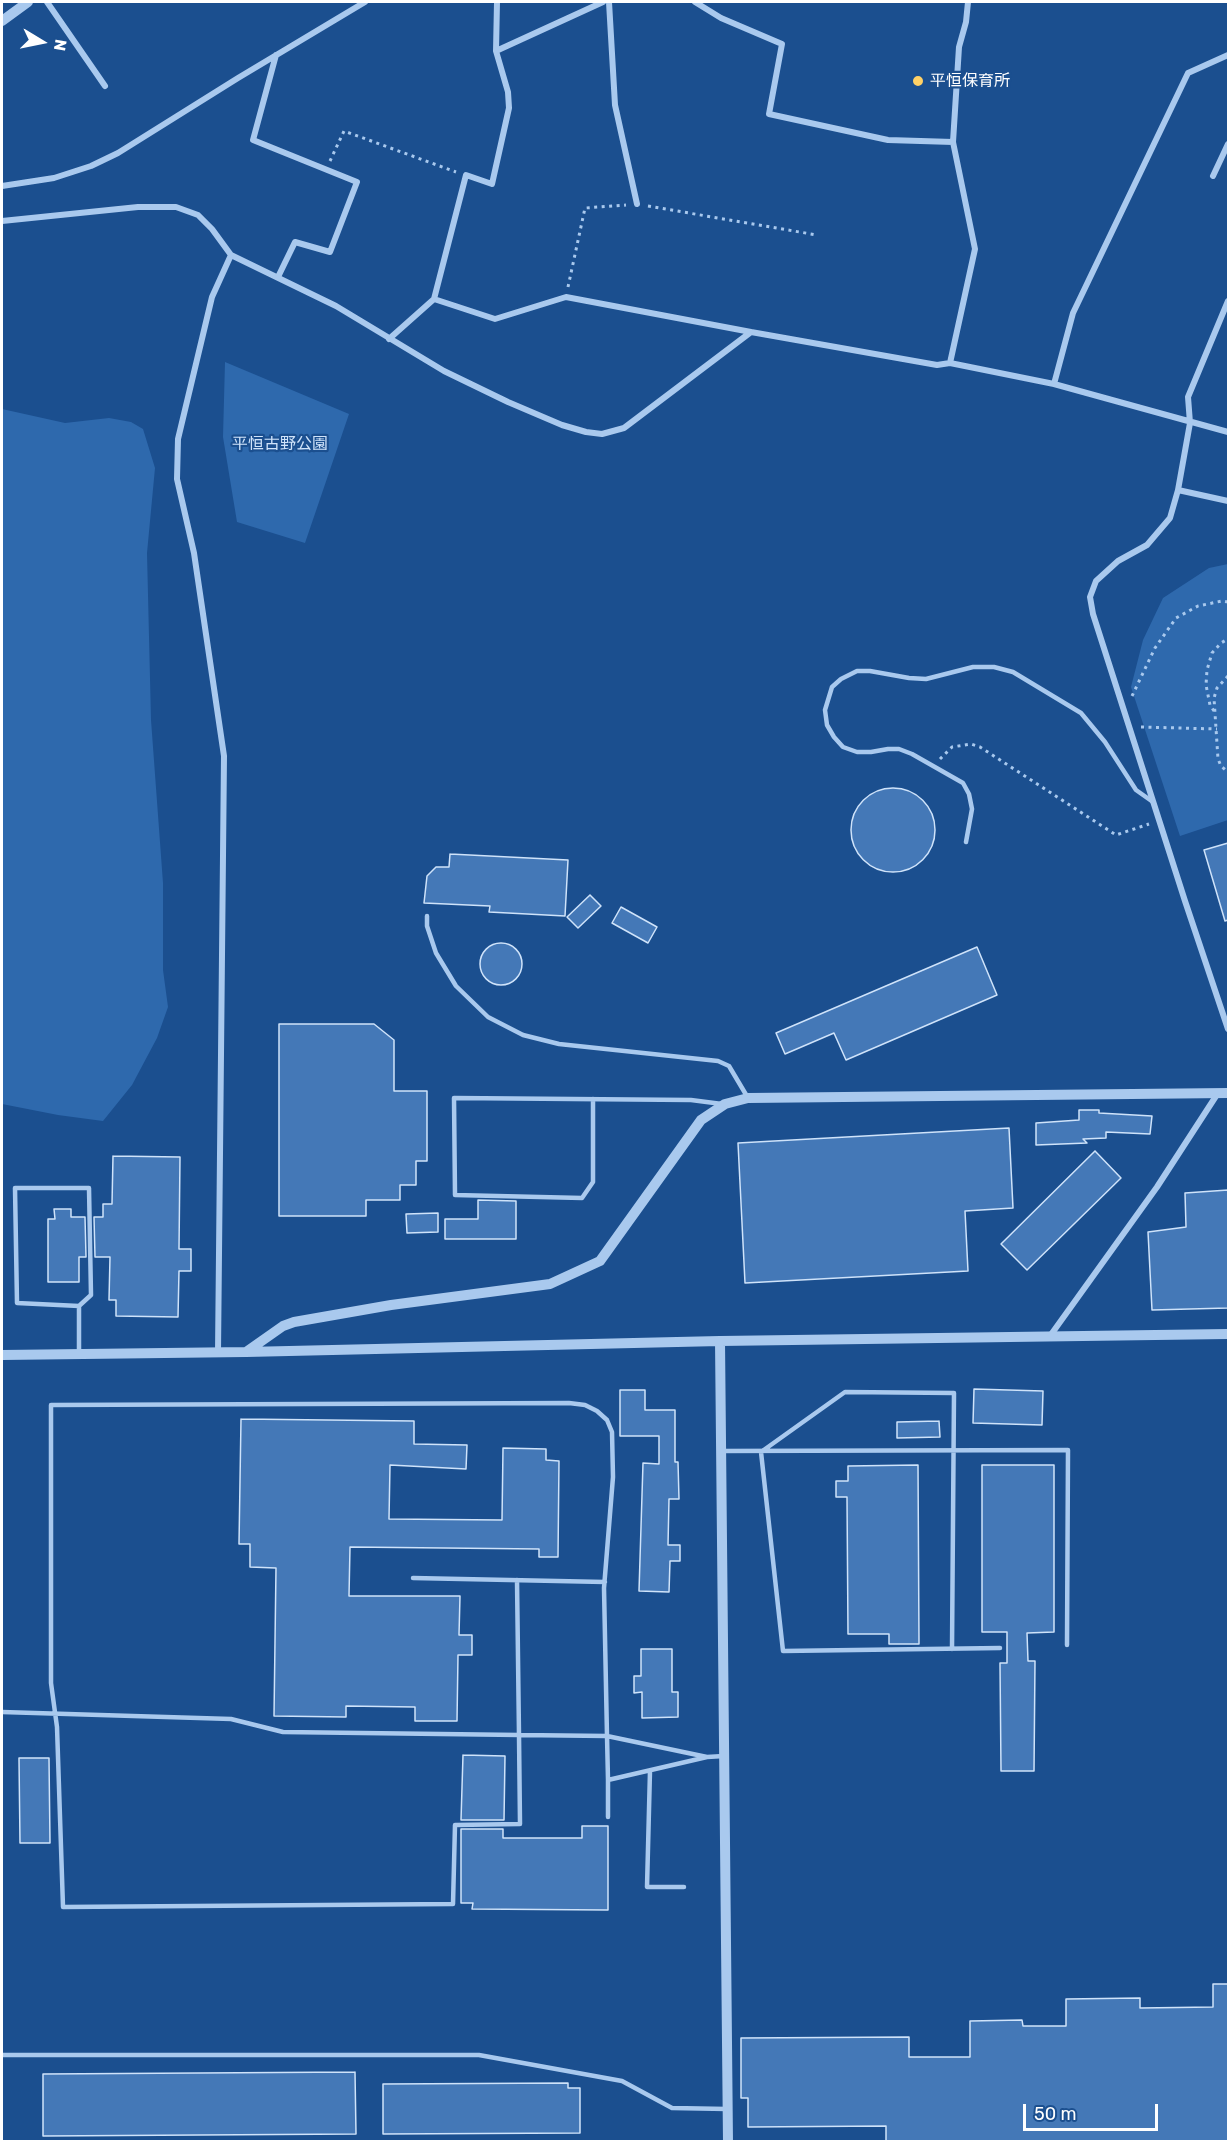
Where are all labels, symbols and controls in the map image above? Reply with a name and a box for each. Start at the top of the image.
north arrow [12,12,72,72]
text: N [50,38,71,53]
place label: 平恒保育所 [930,71,1010,91]
marker: 平恒保育所 [911,74,925,88]
park label: 平恒古野公園 [232,434,328,454]
scale bar [1026,2092,1161,2130]
text: 50 m [1034,2103,1077,2125]

